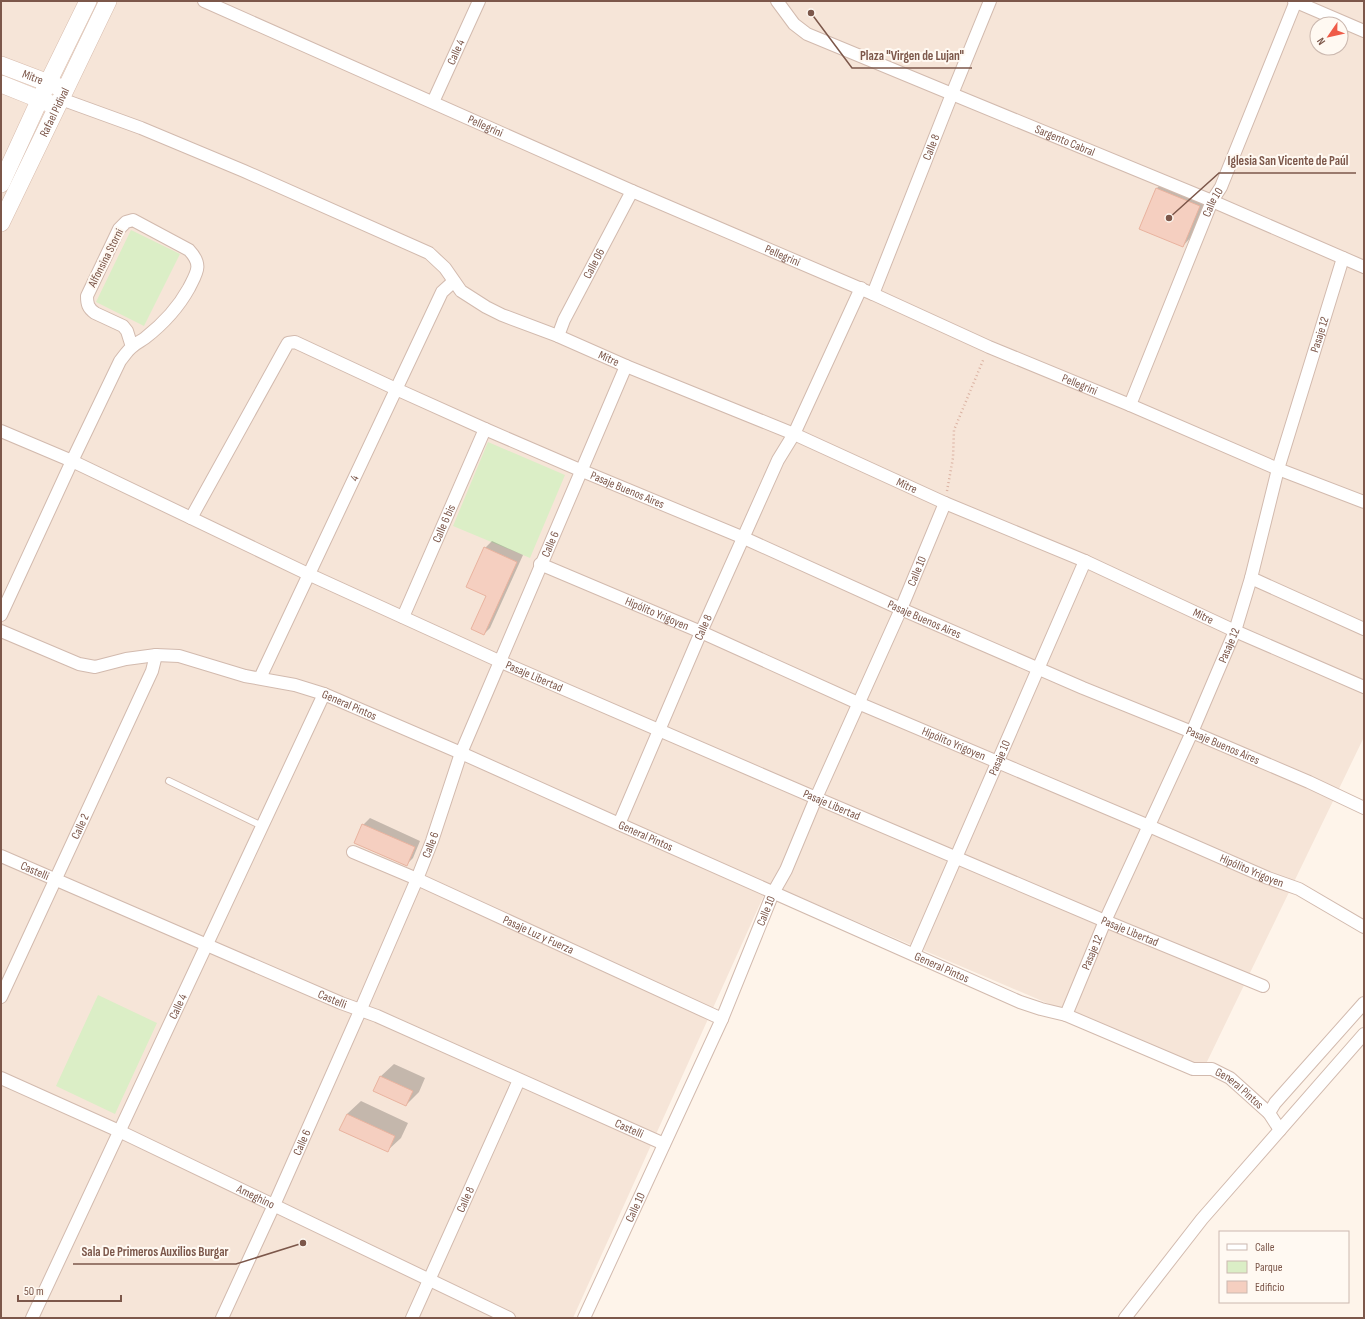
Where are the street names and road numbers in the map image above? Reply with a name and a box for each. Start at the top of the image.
street label: Calle 4 [443,37,468,67]
street label: Mitre [20,66,45,88]
street label: Rafael Pidival [36,85,73,139]
street label: Pellegrini [466,112,505,140]
street label: Sargento Cabral [1033,121,1097,159]
street label: Calle 8 [919,132,943,162]
street label: Calle 10 [1199,185,1226,219]
street label: Alfonsina Storni [84,226,127,291]
street label: Pellegrini [763,241,803,270]
street label: Calle 06 [580,246,608,281]
street label: Pasaje 12 [1307,315,1332,354]
street label: Mitre [596,347,622,370]
street label: Pellegrini [1060,370,1100,398]
street label: Pasaje Buenos Aires [588,468,667,512]
street label: 4 [346,473,362,484]
street label: Mitre [894,474,920,497]
street label: Calle 6 bis [429,502,459,545]
street label: Calle 6 [538,529,562,559]
street label: Calle 10 [904,554,930,588]
street label: Hipólito Yrigoyen [623,593,691,634]
street label: Pasaje Buenos Aires [885,596,964,642]
street label: Mitre [1190,605,1216,628]
street label: Calle 8 [691,612,715,642]
street label: Pasaje 12 [1215,626,1243,665]
street label: Pasaje Libertad [503,657,565,695]
street label: General Pintos [320,686,379,723]
street label: Hipólito Yrigoyen [920,723,988,764]
street label: Pasaje Buenos Aires [1184,723,1262,768]
street label: Pasaje 10 [985,738,1014,778]
street label: Pasaje Libertad [801,786,863,823]
street label: Calle 2 [68,811,92,842]
street label: General Pintos [616,817,675,855]
street label: Calle 6 [419,830,442,860]
street label: Hipólito Yrigoyen [1218,850,1286,890]
street label: Castelli [18,858,52,884]
street label: Calle 10 [753,894,779,928]
street label: Pasaje Luz y Fuerza [501,912,577,958]
street label: Pasaje Libertad [1099,913,1161,950]
street label: Pasaje 12 [1078,932,1106,972]
street label: General Pintos [912,949,972,986]
street label: Castelli [316,986,349,1012]
street label: Calle 4 [165,991,190,1022]
street label: General Pintos [1213,1064,1267,1112]
street label: Castelli [613,1116,646,1141]
street label: Calle 6 [290,1127,314,1158]
street label: Ameghino [233,1181,277,1212]
street label: Calle 8 [453,1184,478,1215]
street label: Calle 10 [622,1190,648,1224]

